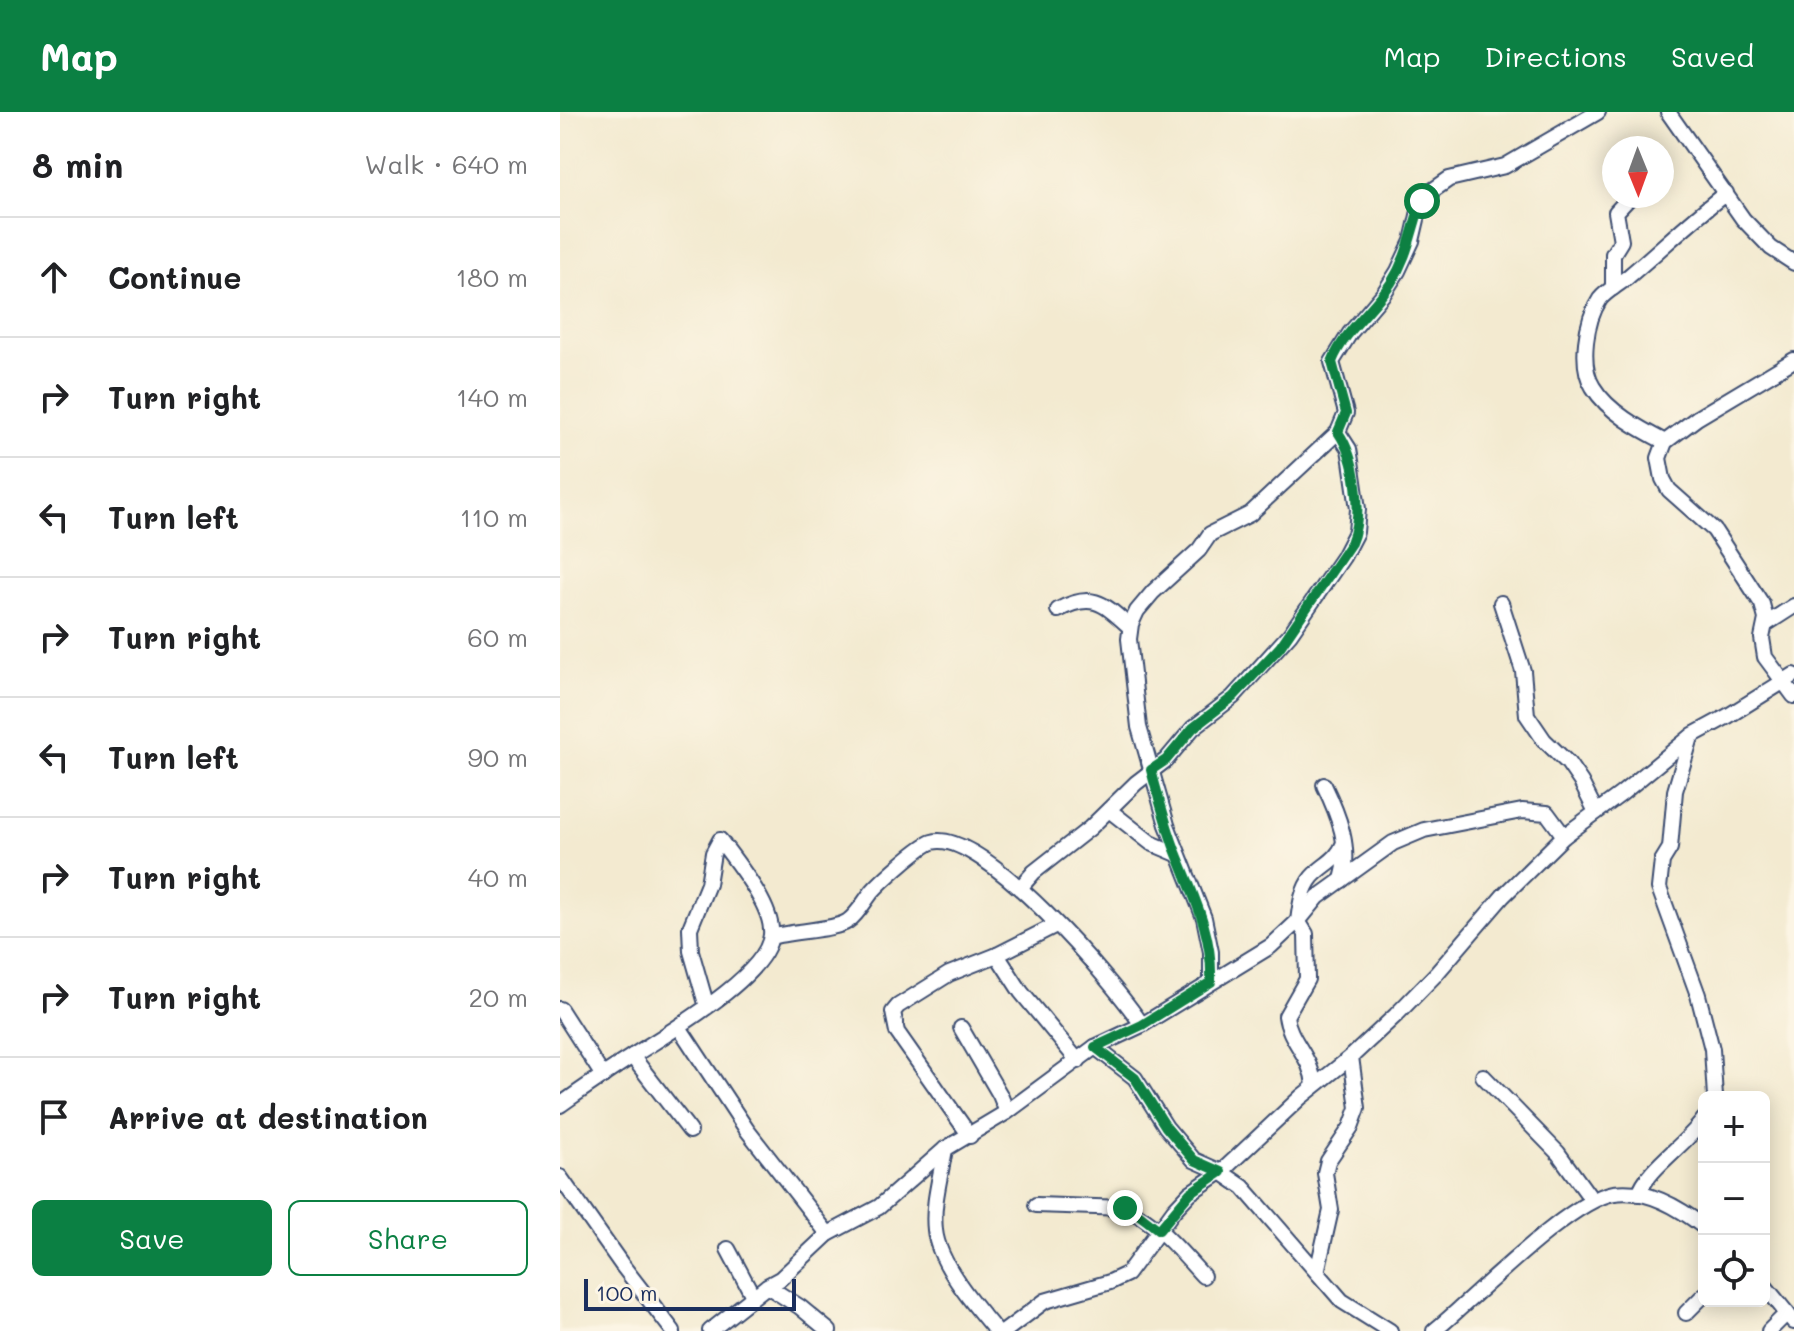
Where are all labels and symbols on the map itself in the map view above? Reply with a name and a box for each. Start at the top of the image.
north arrow [1602,136,1674,208]
route start [1404,183,1440,219]
route end [1107,1190,1143,1226]
scale bar [584,1275,796,1311]

